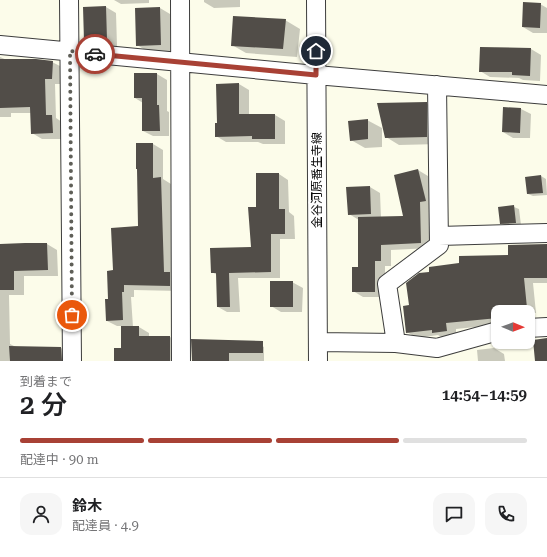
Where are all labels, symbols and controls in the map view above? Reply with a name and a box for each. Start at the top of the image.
courier [75,34,115,74]
pin [299,34,333,68]
icon: home [305,40,327,62]
icon: car [84,43,106,65]
street label: 金谷河原番生寺線 [310,132,324,228]
pin [55,298,89,332]
icon: bag [61,304,83,326]
north arrow [491,305,535,349]
map controls [491,305,535,349]
text: 到着まで [20,374,72,389]
text: 14:54–14:59 [442,386,527,404]
text: 2 分 [20,390,67,420]
text: 配達中 · 90 m [20,452,99,467]
button: person [20,493,62,535]
button: chat [433,493,475,535]
button: phone [485,493,527,535]
text: 鈴木 [72,497,102,515]
text: 配達員 · 4.9 [72,518,139,533]

